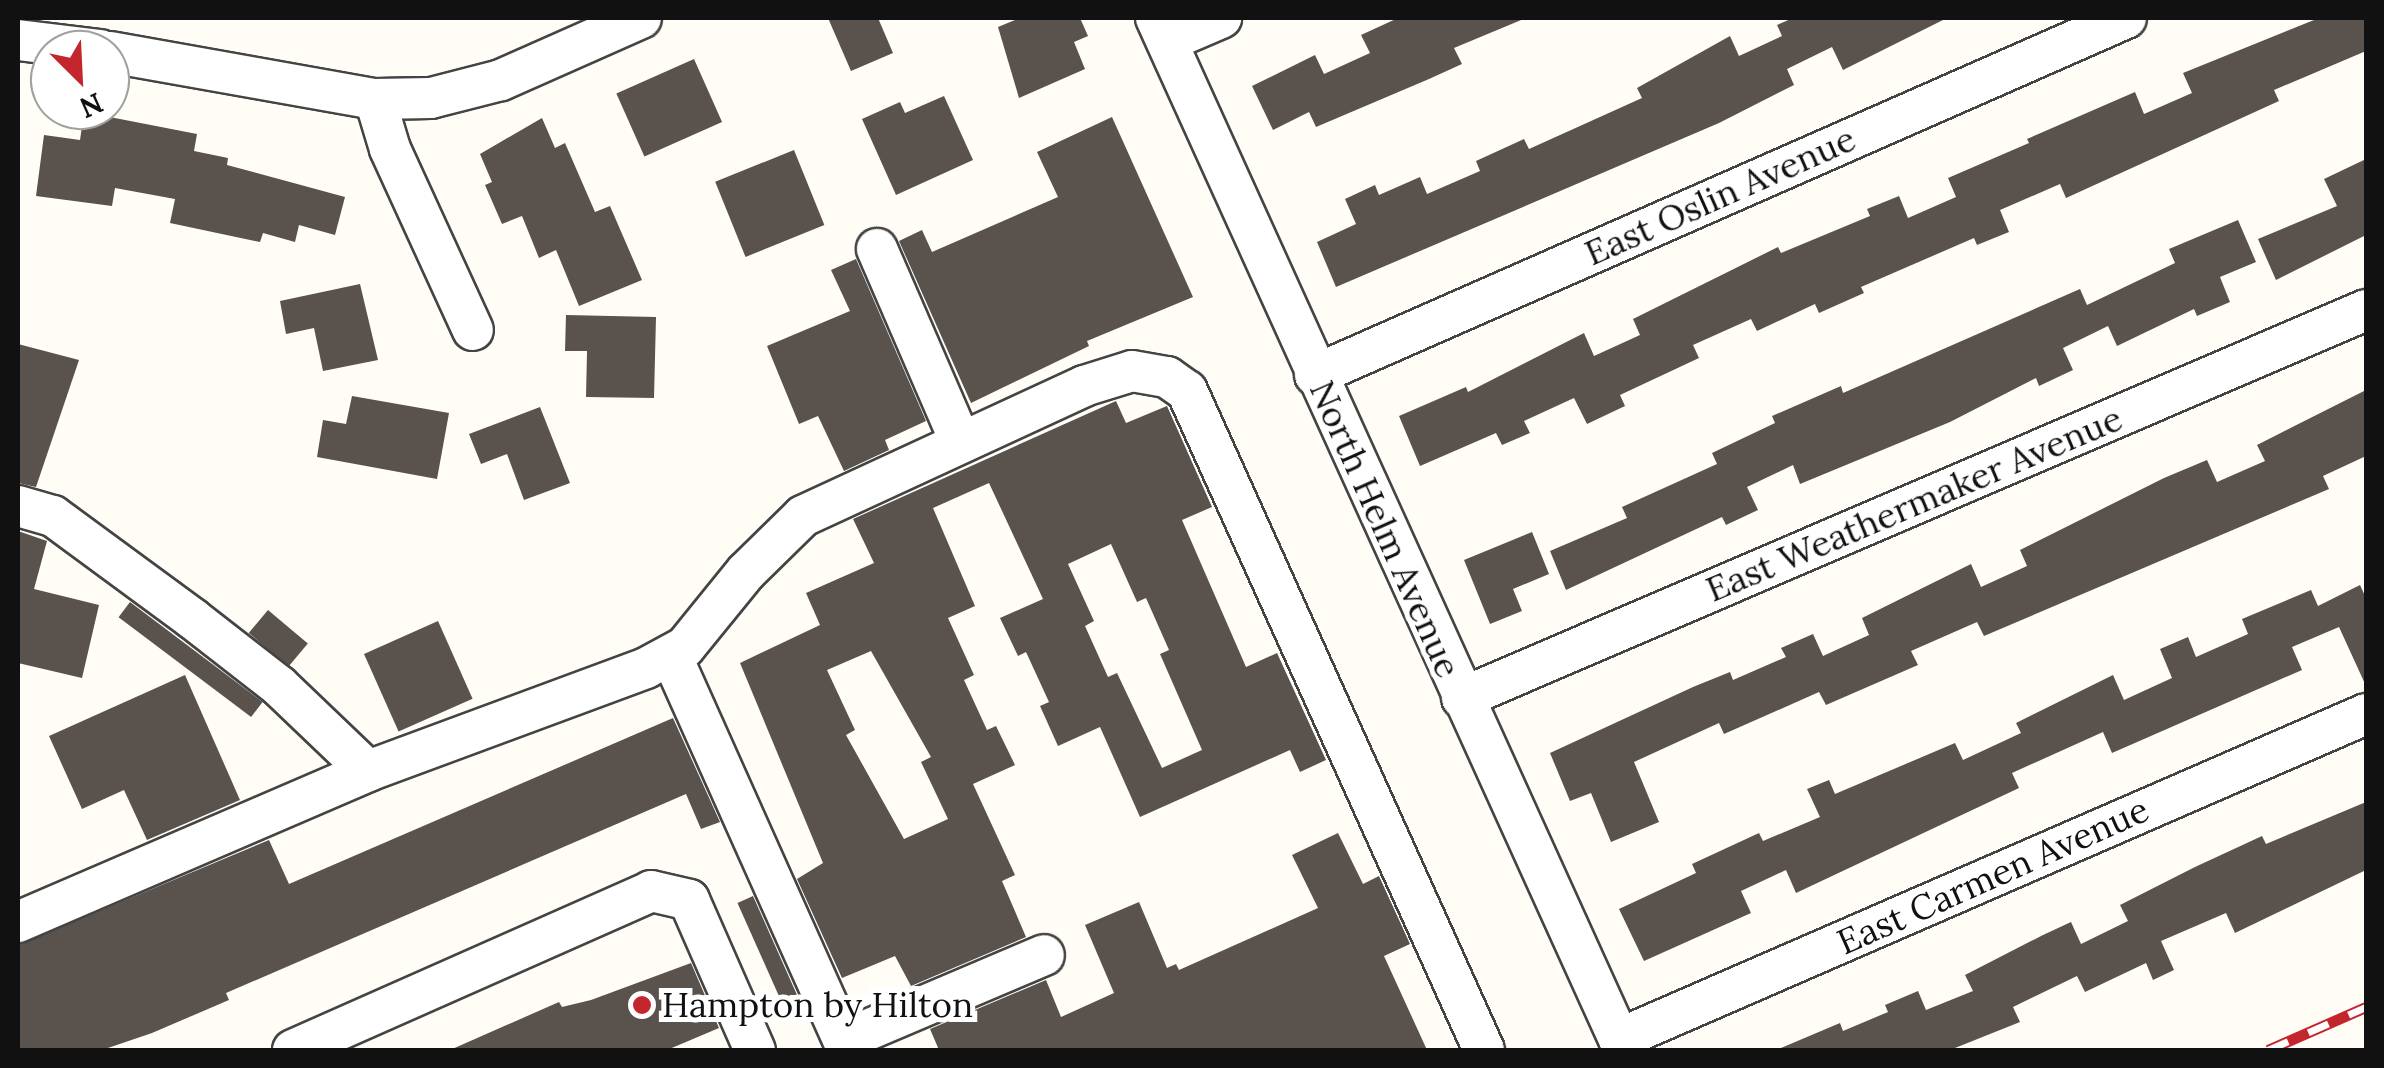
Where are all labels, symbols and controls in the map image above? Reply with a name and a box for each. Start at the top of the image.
north arrow [30,30,130,130]
text: N [74,85,109,126]
street label: East Oslin Avenue [1578,118,1862,274]
street label: North Helm Avenue [1301,374,1469,684]
street label: East Weathermaker Avenue [1700,397,2128,611]
street label: East Carmen Avenue [1831,788,2155,964]
place label: Hampton by Hilton [662,984,973,1026]
marker: Hampton by Hilton [631,994,653,1016]

